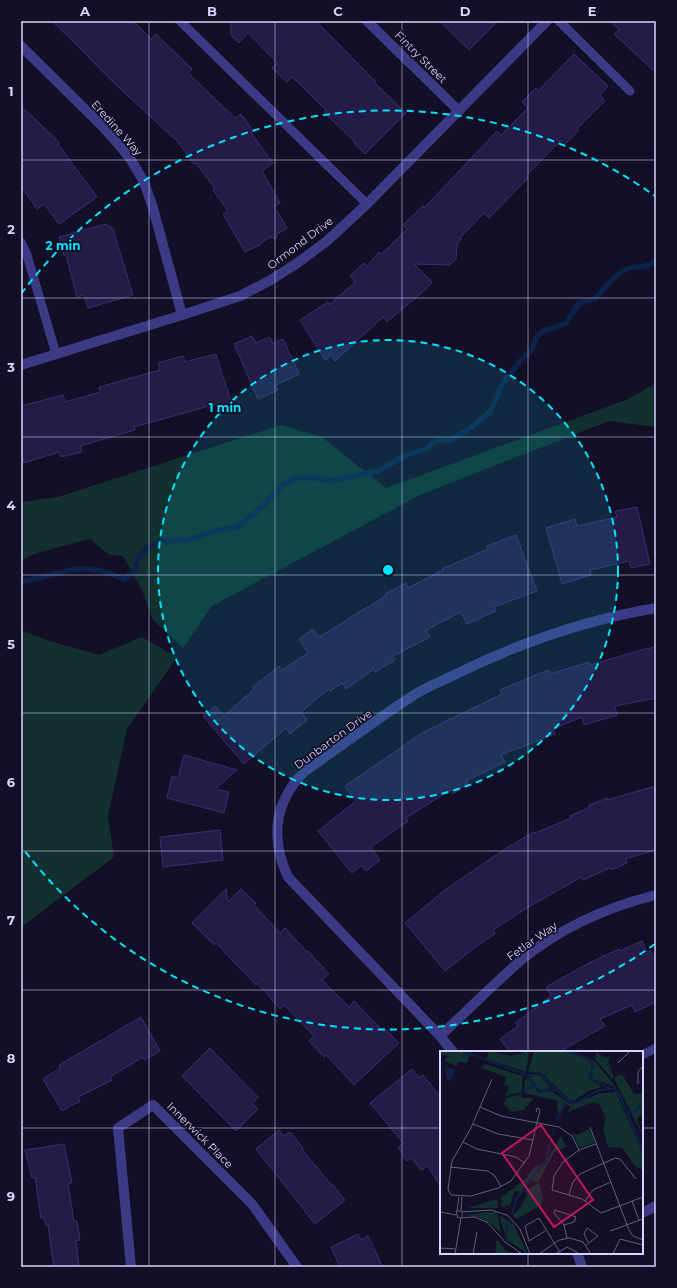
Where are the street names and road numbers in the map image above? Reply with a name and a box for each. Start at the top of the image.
street label: Fintry Street [392,28,450,86]
street label: Eredine Way [89,97,145,159]
street label: Ormond Drive [264,214,336,272]
street label: Dunbarton Drive [291,706,375,772]
street label: Fetlar Way [504,918,560,964]
street label: Innerwick Place [164,1099,236,1171]

